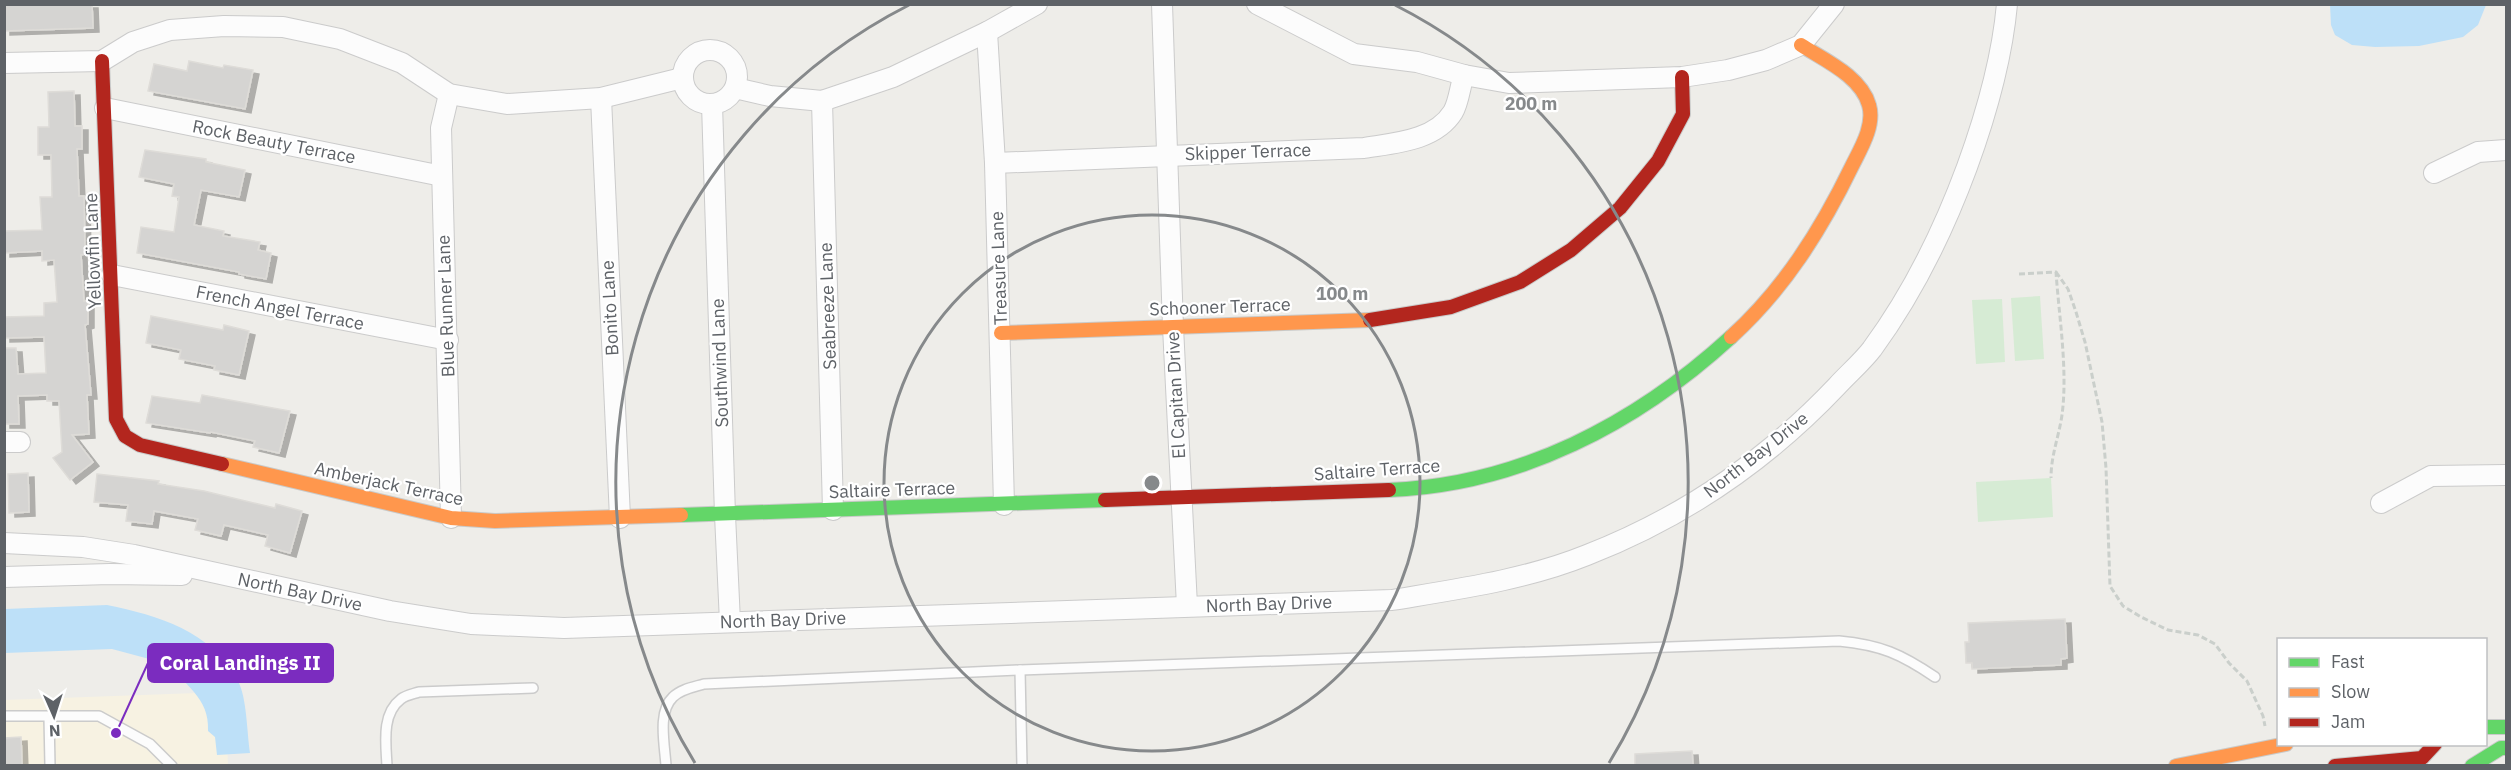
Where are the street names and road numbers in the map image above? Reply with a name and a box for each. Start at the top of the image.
street label: Rock Beauty Terrace [191,114,358,169]
street label: Skipper Terrace [1184,138,1312,165]
street label: Yellowfin Lane [79,192,106,310]
street label: Treasure Lane [985,211,1012,325]
street label: Blue Runner Lane [432,234,459,378]
street label: Seabreeze Lane [814,242,841,370]
street label: Bonito Lane [596,259,623,356]
street label: French Angel Terrace [194,280,366,335]
street label: Schooner Terrace [1149,293,1291,320]
street label: Southwind Lane [706,298,733,428]
street label: El Capitan Drive [1161,331,1190,459]
street label: North Bay Drive [1699,407,1813,503]
street label: Saltaire Terrace [1313,454,1441,485]
street label: Amberjack Terrace [313,456,466,511]
street label: Saltaire Terrace [828,476,956,503]
street label: North Bay Drive [236,567,365,616]
street label: North Bay Drive [1205,590,1333,617]
street label: North Bay Drive [719,606,847,633]

